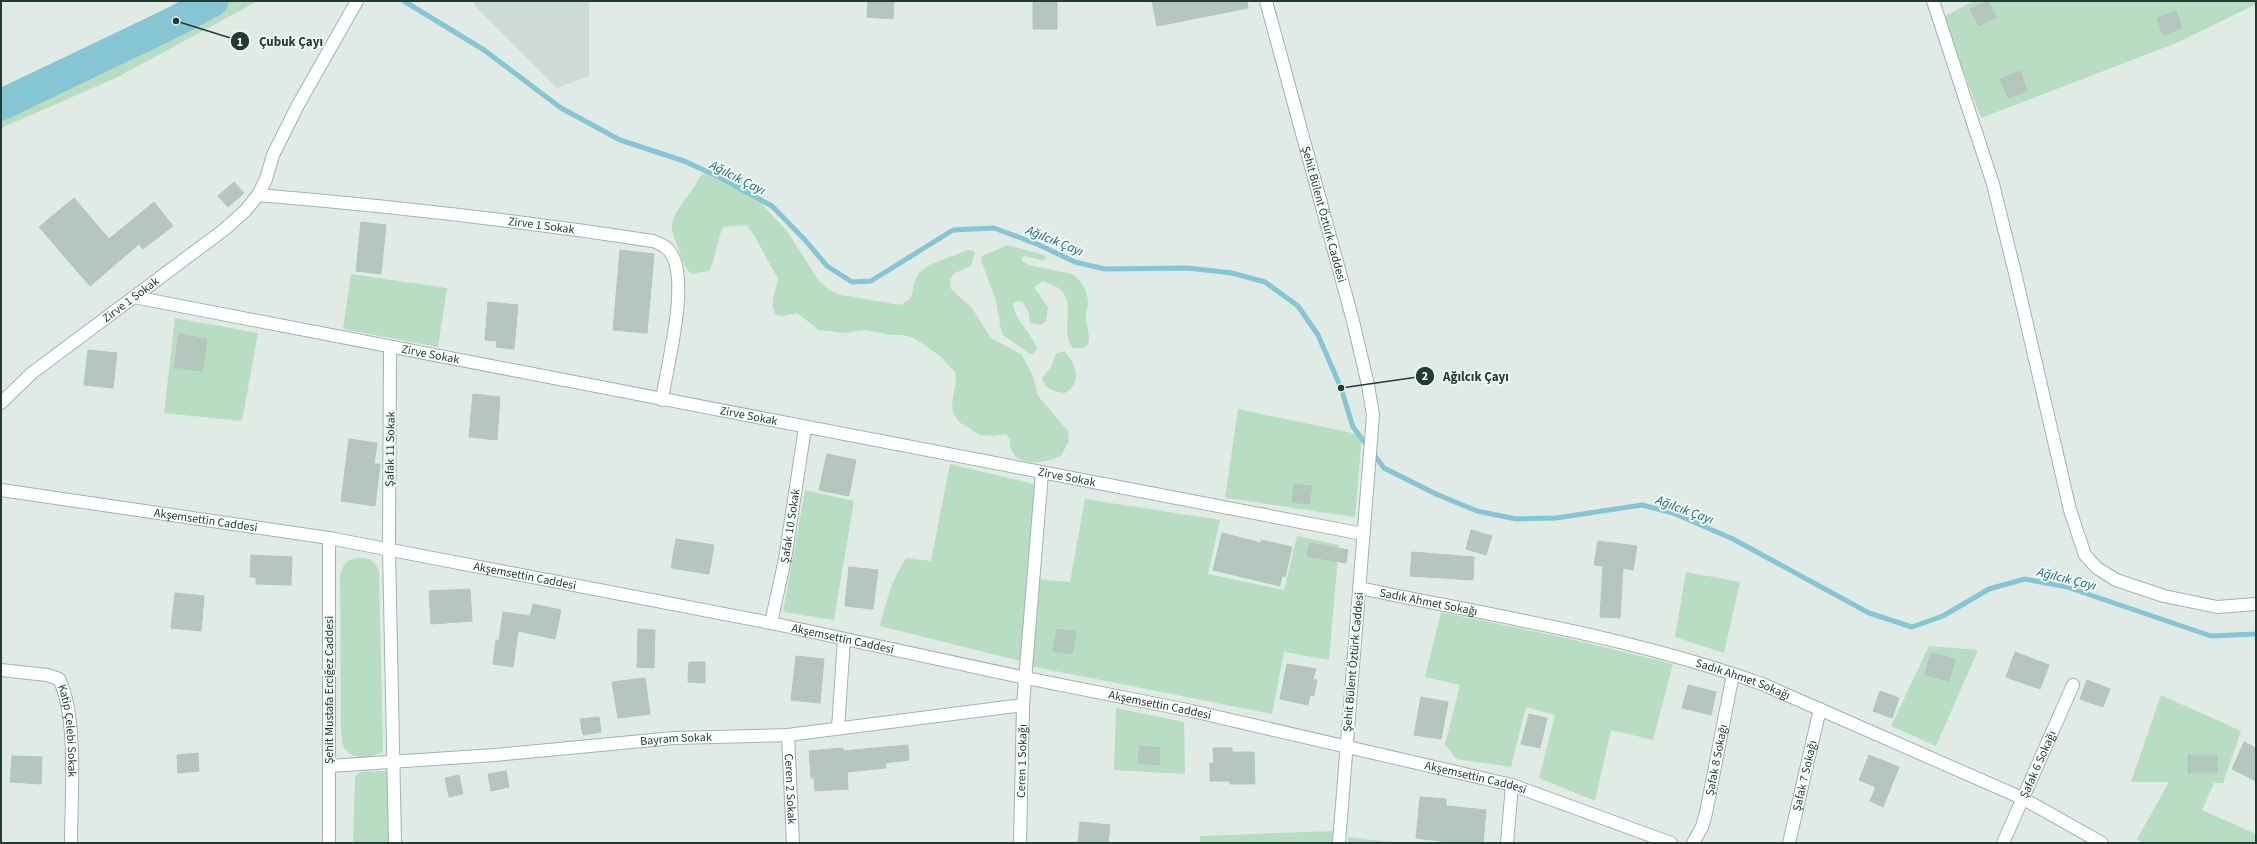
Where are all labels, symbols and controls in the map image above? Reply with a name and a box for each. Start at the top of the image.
callout: Çubuk Çayı [230,29,331,54]
text: Çubuk Çayı [259,33,323,51]
text: 1 [237,34,243,51]
street label: Şehit Bülent Öztürk Caddesi [1297,144,1350,284]
water label: Ağılcık Çayı [706,156,769,200]
street label: Zirve 1 Sokak [507,213,576,239]
water label: Ağılcık Çayı [1022,221,1086,261]
street label: Zirve 1 Sokak [99,273,163,327]
street label: Zirve Sokak [400,341,461,369]
callout: Ağılcık Çayı [1415,364,1517,389]
text: 2 [1422,368,1428,385]
text: Ağılcık Çayı [1442,368,1509,386]
street label: Zirve Sokak [718,402,779,430]
street label: Şafak 11 Sokak [381,411,400,487]
street label: Zirve Sokak [1036,463,1097,491]
street label: Şafak 10 Sokak [776,487,805,565]
water label: Ağılcık Çayı [1652,491,1716,529]
street label: Akşemsettin Caddesi [153,505,259,536]
street label: Akşemsettin Caddesi [472,558,578,594]
water label: Ağılcık Çayı [2034,563,2098,595]
street label: Sadık Ahmet Sokağı [1378,584,1479,620]
street label: Şehit Bülent Öztürk Caddesi [1339,591,1368,733]
street label: Şehit Mustafa Erciğez Caddesi [321,616,338,764]
street label: Akşemsettin Caddesi [790,620,895,658]
street label: Sadık Ahmet Sokağı [1693,655,1793,704]
street label: Katip Çelebi Sokak [53,682,80,777]
street label: Akşemsettin Caddesi [1107,687,1213,724]
street label: Şafak 8 Sokağı [1702,723,1732,797]
street label: Ceren 1 Sokağı [1013,724,1032,798]
street label: Şafak 6 Sokağı [2016,728,2061,801]
street label: Bayram Sokak [639,729,712,750]
street label: Şafak 7 Sokağı [1789,739,1821,813]
street label: Ceren 2 Sokak [780,753,800,825]
street label: Akşemsettin Caddesi [1423,757,1529,799]

